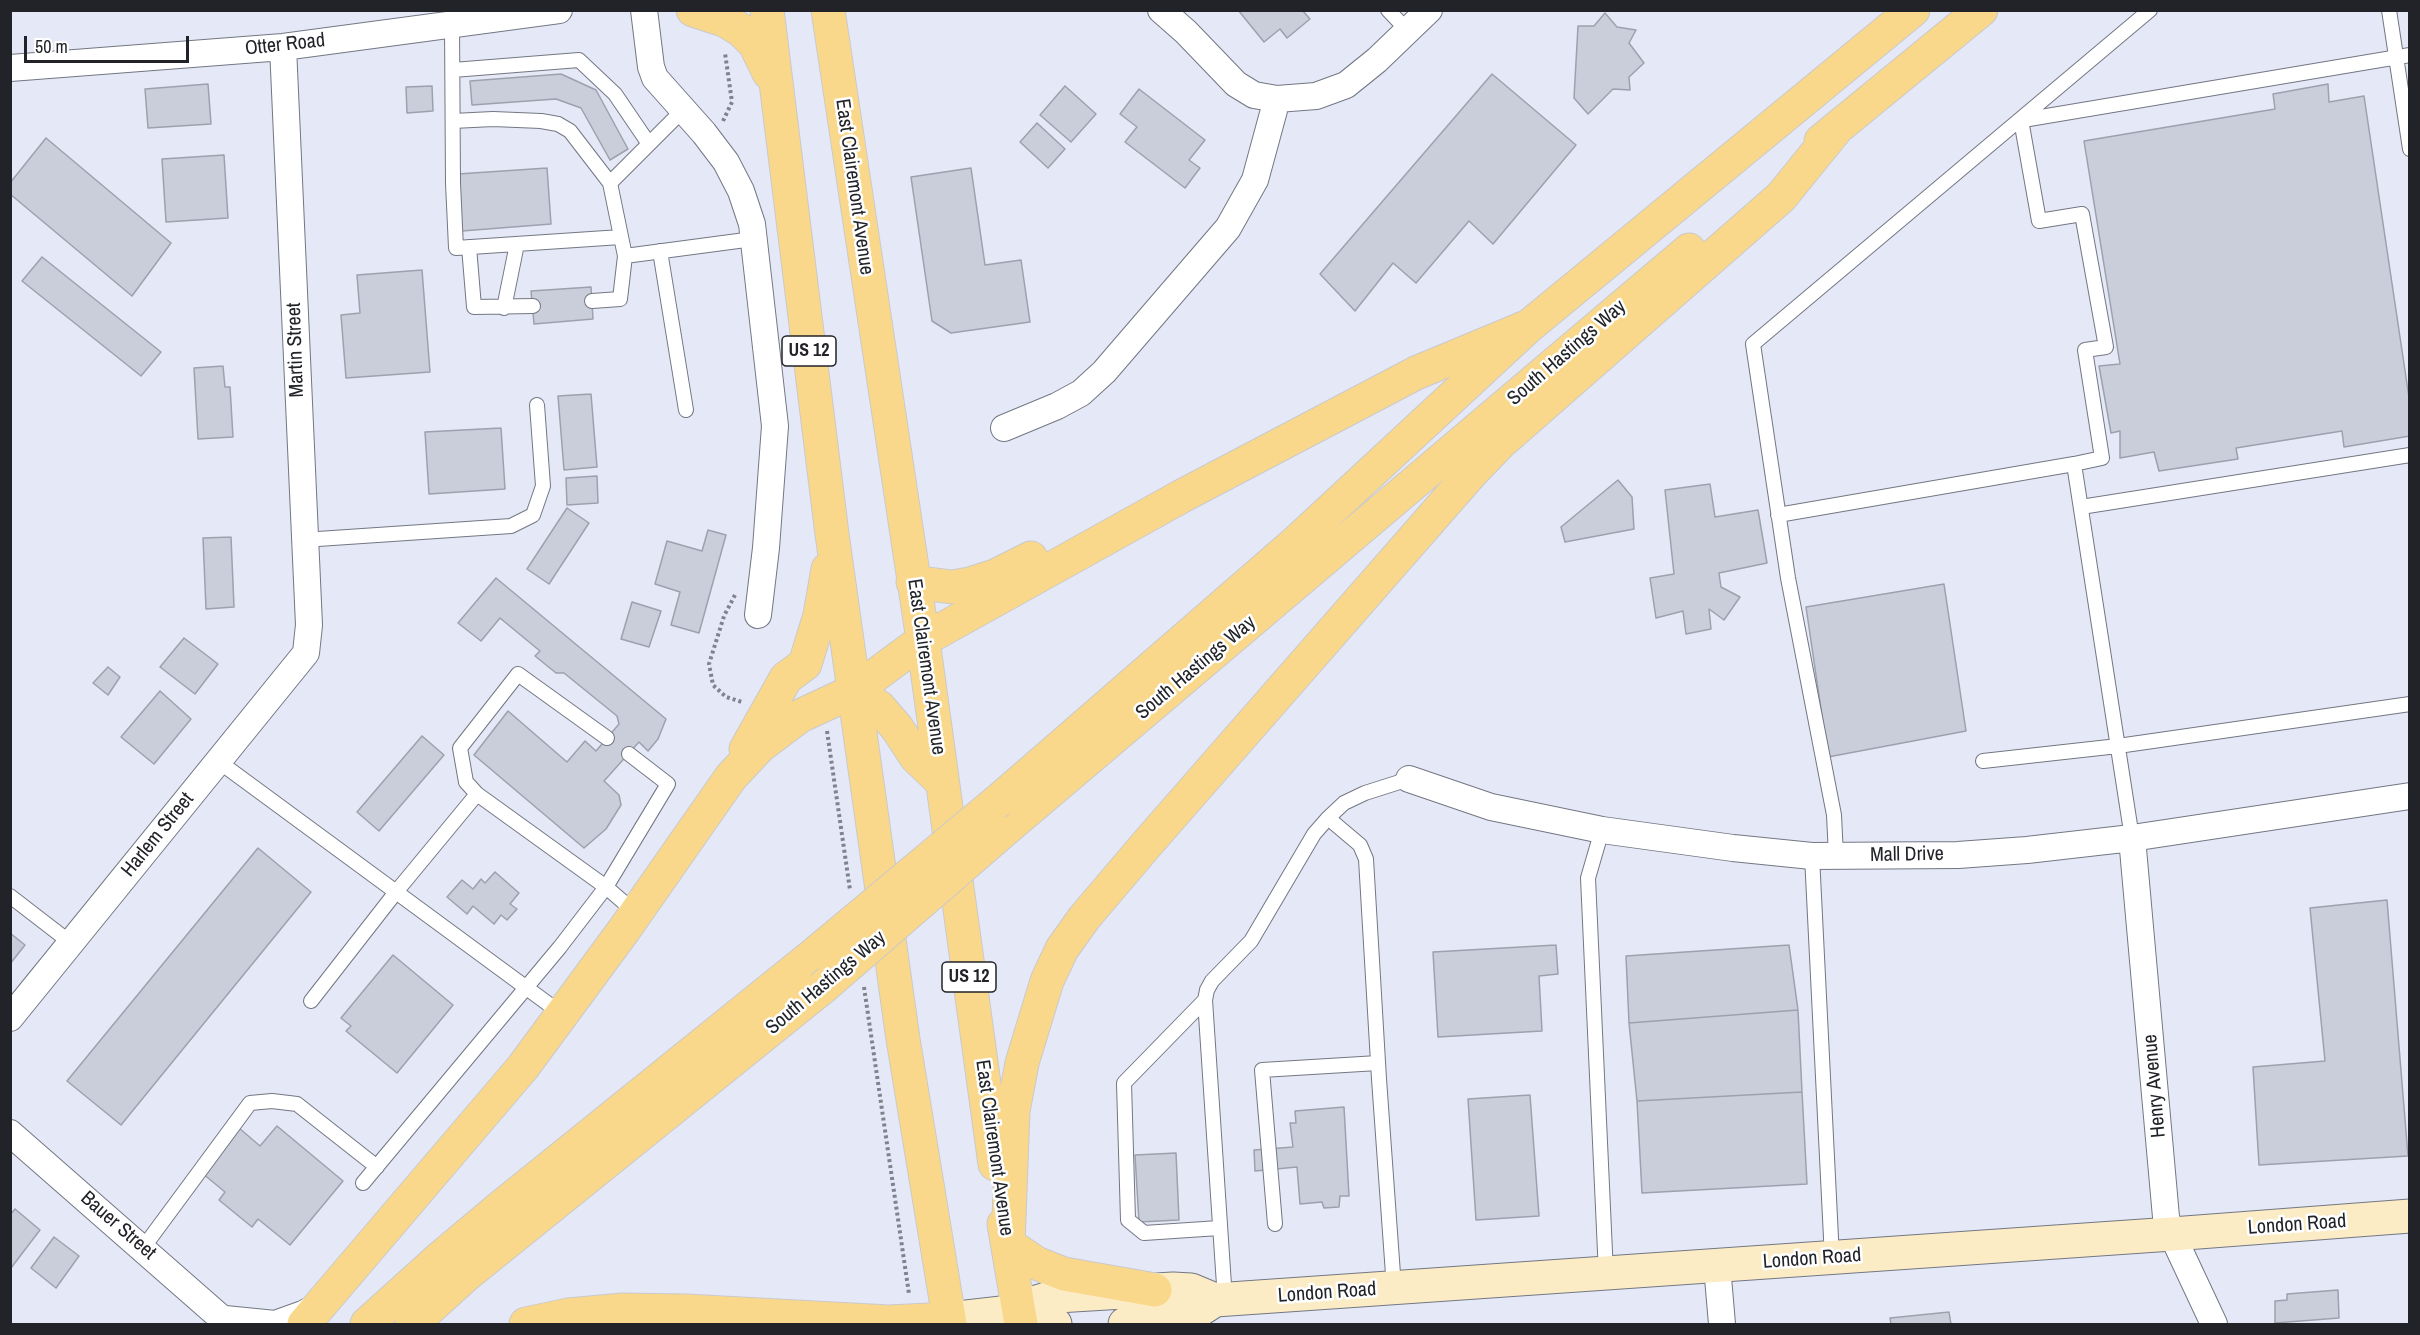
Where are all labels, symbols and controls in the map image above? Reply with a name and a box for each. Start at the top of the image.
scale bar [27,24,192,62]
street label: Otter Road [244,29,326,61]
text: 50 m [35,34,68,59]
street label: East Clairemont Avenue [830,97,878,277]
street label: South Hastings Way [1503,295,1631,411]
street label: Martin Street [282,302,310,398]
road number: US 12 [782,336,836,366]
street label: East Clairemont Avenue [902,577,950,757]
street label: South Hastings Way [1131,611,1261,725]
street label: Harlem Street [117,788,199,882]
street label: Mall Drive [1870,842,1944,868]
street label: South Hastings Way [761,926,891,1040]
road number: US 12 [942,962,996,992]
street label: Henry Avenue [2139,1033,2171,1139]
street label: East Clairemont Avenue [970,1058,1018,1238]
street label: Bauer Street [75,1187,161,1265]
street label: London Road [2247,1210,2347,1240]
street label: London Road [1762,1244,1862,1274]
street label: London Road [1277,1278,1377,1308]

